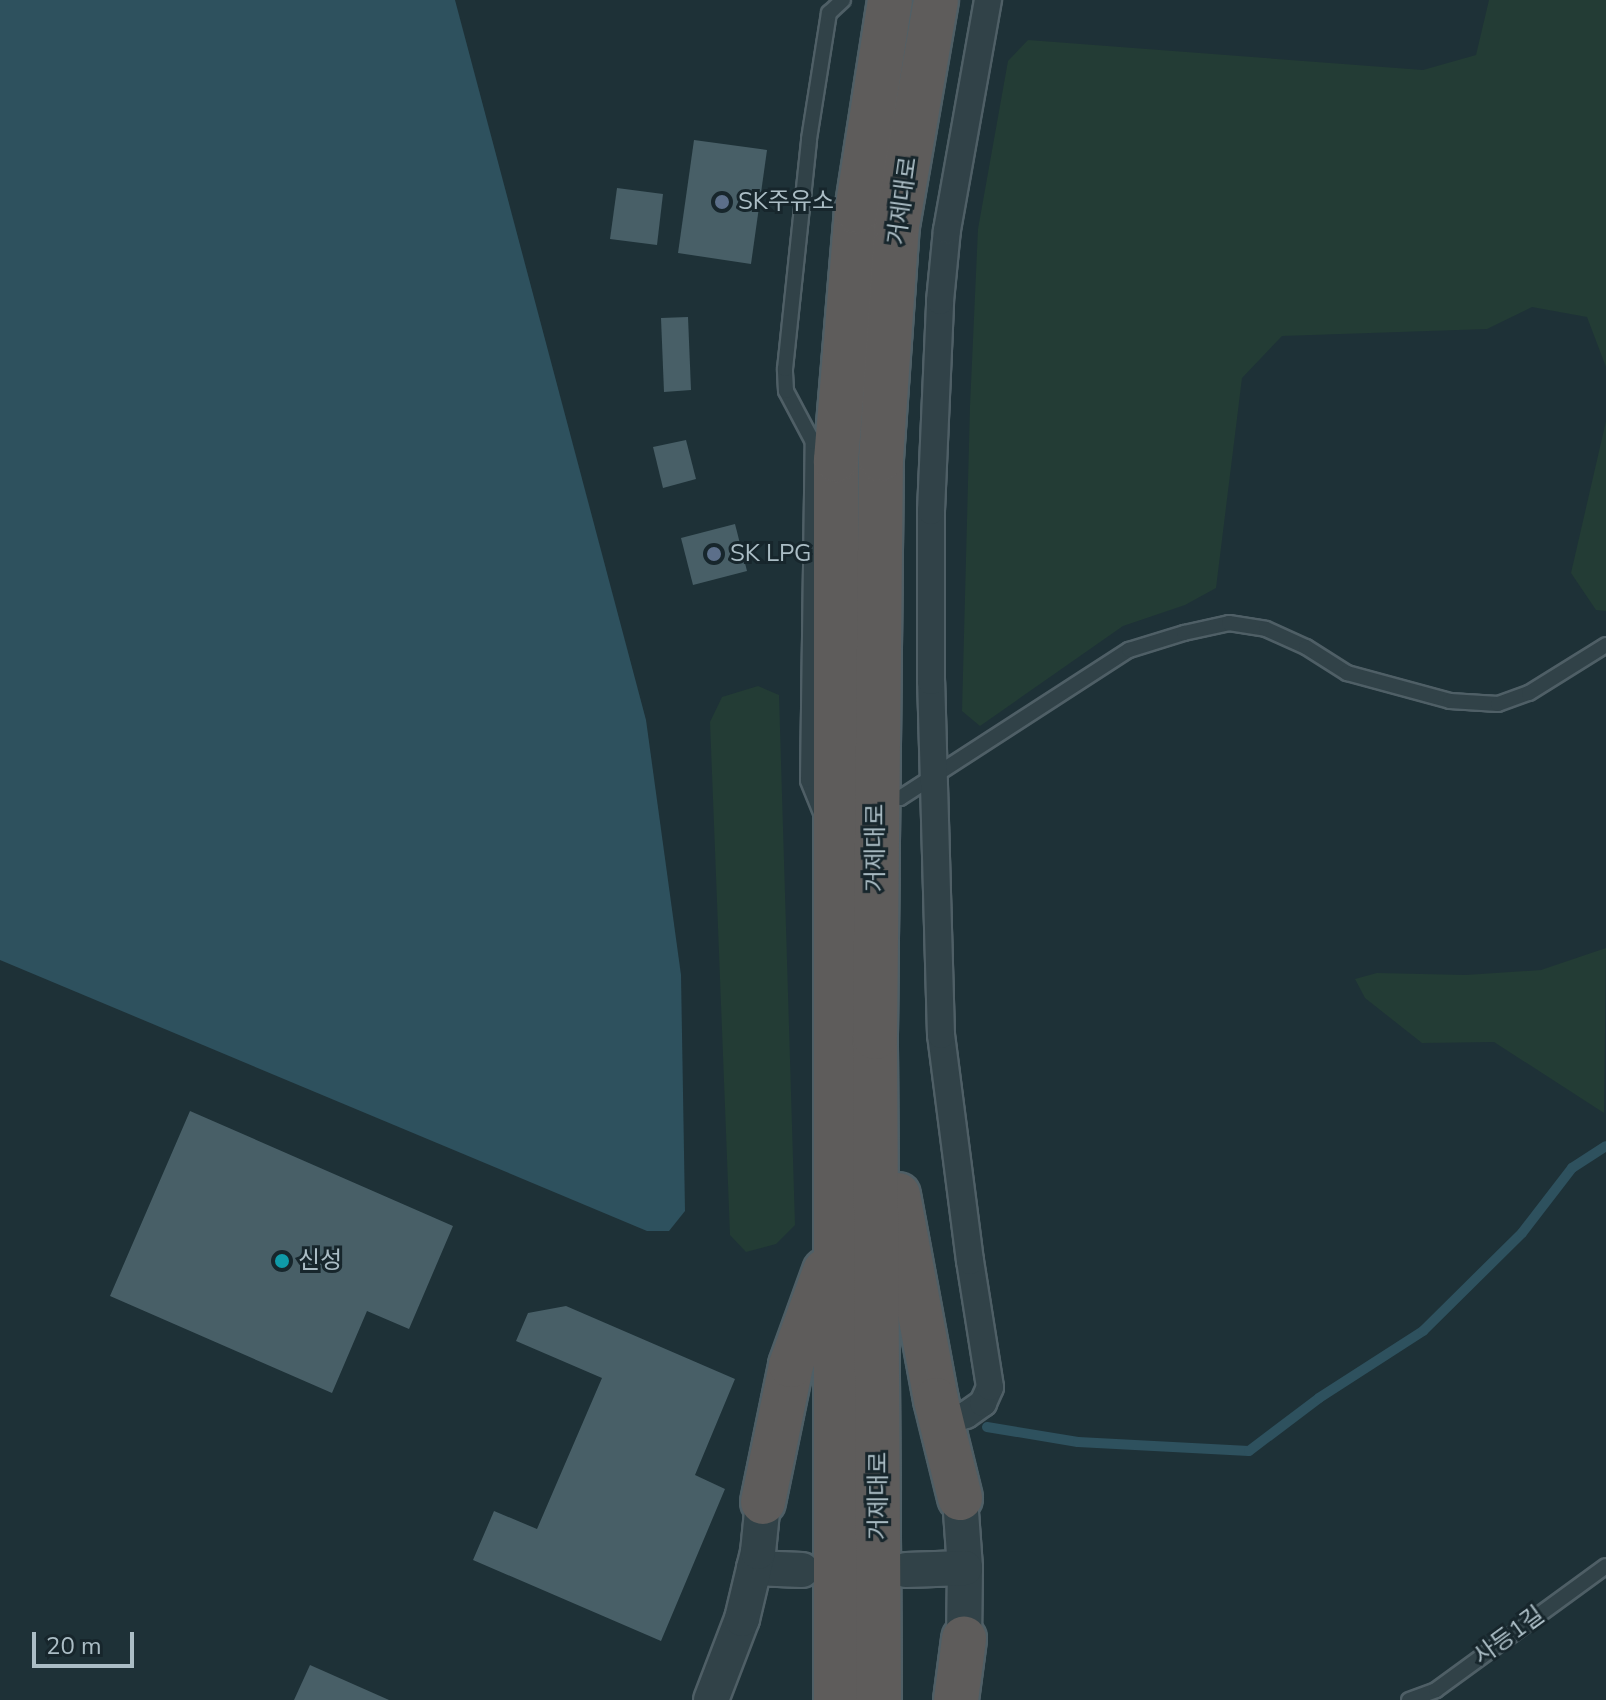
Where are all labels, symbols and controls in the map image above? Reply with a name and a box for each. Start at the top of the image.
street label: 거제대로 [883,155,923,247]
place label: SK주유소 [738,188,834,216]
marker: SK주유소 [713,193,731,211]
place label: SK LPG [730,540,811,568]
marker: SK LPG [705,545,723,563]
street label: 거제대로 [862,804,890,892]
place label: 신성 [298,1247,342,1275]
marker: 신성 [273,1252,291,1270]
street label: 거제대로 [865,1452,893,1540]
street label: 사등1길 [1468,1601,1550,1671]
scale bar [36,1616,138,1666]
text: 20 m [46,1630,102,1662]

